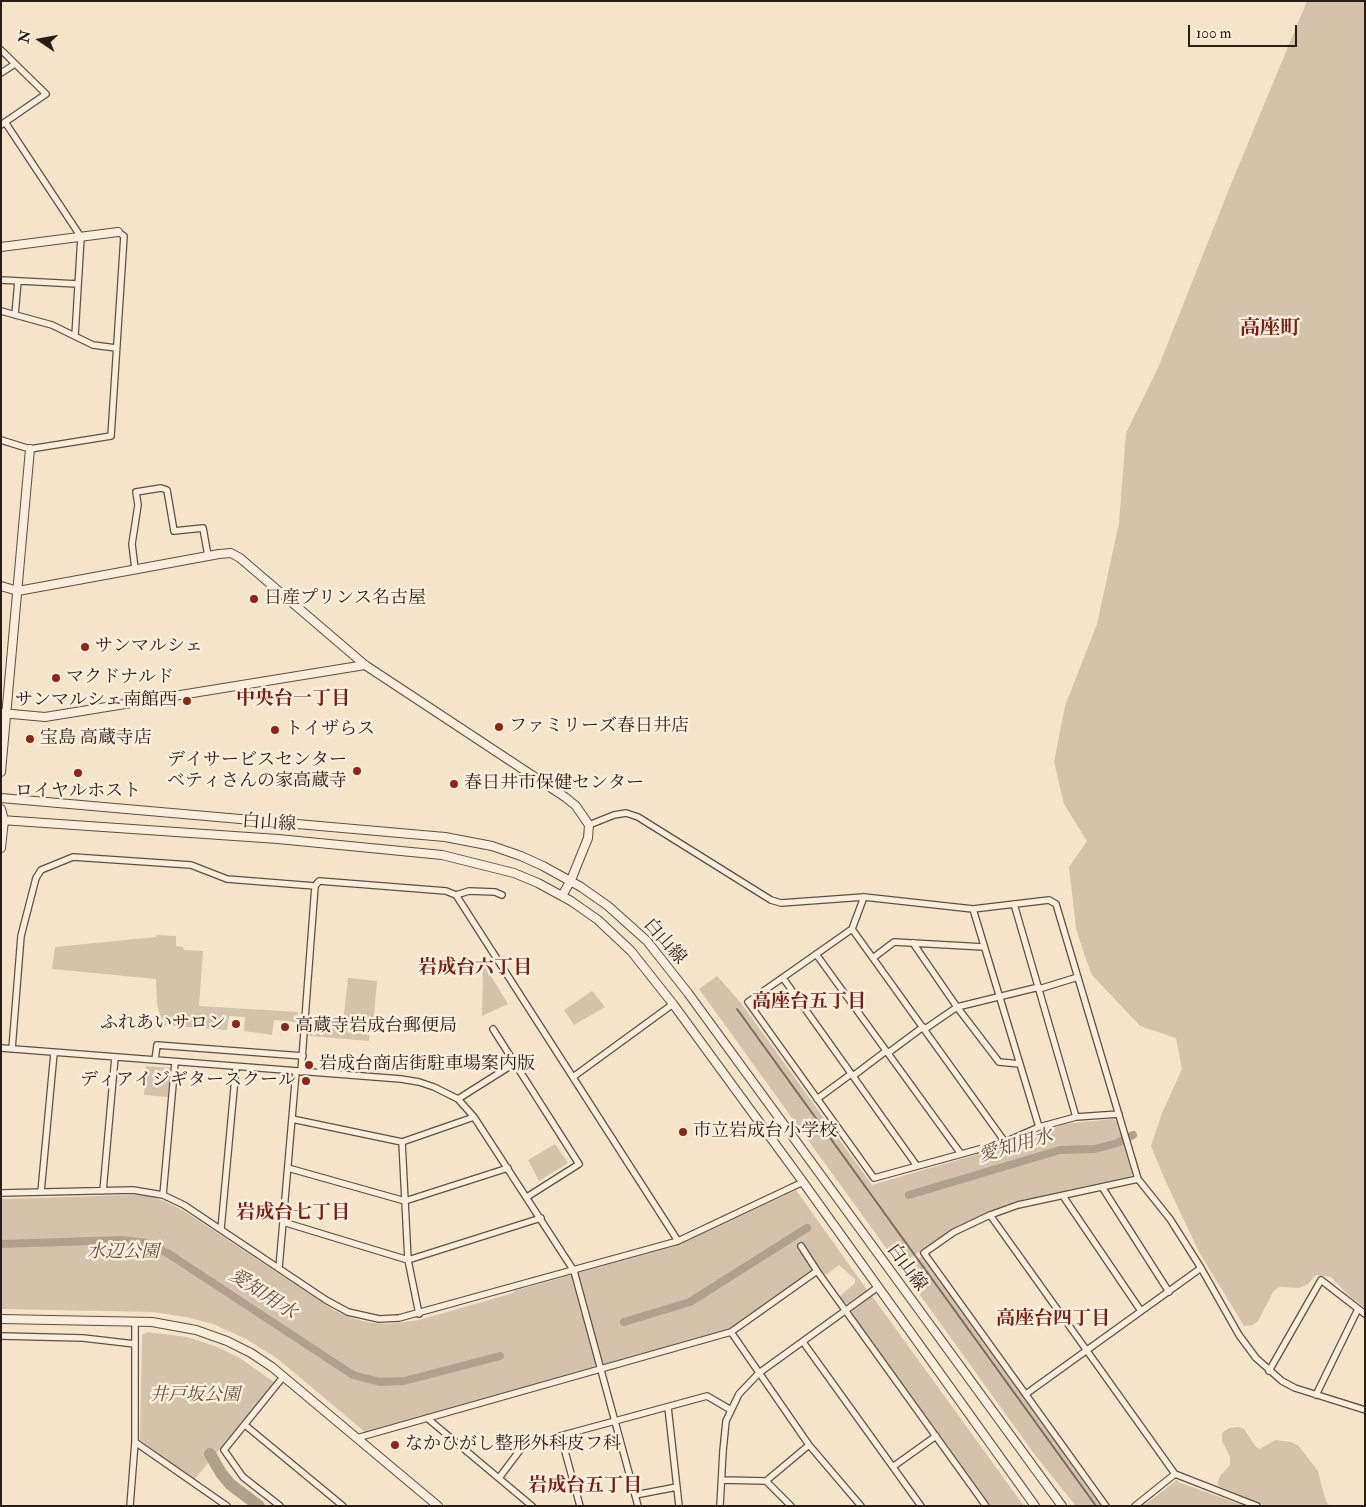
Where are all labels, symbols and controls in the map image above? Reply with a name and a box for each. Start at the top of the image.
north arrow [15,15,65,65]
scale bar [1191,15,1300,47]
text: 100 m [1196,24,1231,43]
text: N [15,29,34,45]
district label: 高座町 [1240,318,1300,342]
place label: 日産プリンス名古屋 [264,588,426,610]
marker: 日産プリンス名古屋 [248,593,260,605]
place label: サンマルシェ [95,636,203,658]
marker: サンマルシェ [79,641,91,653]
place label: マクドナルド [66,667,174,689]
marker: マクドナルド [50,672,62,684]
district label: 中央台一丁目 [236,689,350,711]
place label: サンマルシェ南館西 [15,690,177,712]
marker: サンマルシェ南館西 [181,695,193,707]
place label: ファミリーズ春日井店 [509,716,689,738]
place label: トイザらス [285,719,375,741]
marker: ファミリーズ春日井店 [493,721,505,733]
marker: トイザらス [269,724,281,736]
place label: 宝島 高蔵寺店 [40,728,152,750]
marker: 宝島 高蔵寺店 [24,733,36,745]
place label: デイサービスセンター ベティさんの家高蔵寺 [167,750,347,792]
marker: デイサービスセンター ベティさんの家高蔵寺 [351,765,363,777]
marker: ロイヤルホスト [72,767,84,779]
place label: 春日井市保健センター [464,773,644,795]
marker: 春日井市保健センター [448,778,460,790]
place label: ロイヤルホスト [15,781,141,803]
street label: 白山線 [241,811,297,837]
street label: 白山線 [638,915,690,969]
district label: 岩成台六丁目 [418,958,532,980]
district label: 高座台五丁目 [752,992,866,1014]
place label: ふれあいサロン [100,1013,226,1035]
place label: 高蔵寺岩成台郵便局 [295,1016,457,1038]
marker: ふれあいサロン [230,1018,242,1030]
marker: 高蔵寺岩成台郵便局 [279,1021,291,1033]
place label: 岩成台商店街駐車場案内版 [319,1054,535,1076]
marker: 岩成台商店街駐車場案内版 [303,1059,315,1071]
place label: ディアイジギタースクール [80,1070,296,1092]
marker: ディアイジギタースクール [300,1075,312,1087]
place label: 市立岩成台小学校 [693,1121,837,1143]
marker: 市立岩成台小学校 [677,1126,689,1138]
water label: 愛知用水 [976,1126,1056,1168]
district label: 岩成台七丁目 [236,1203,350,1225]
street label: 白山線 [881,1240,931,1296]
park label: 水辺公園 [87,1242,159,1264]
water label: 愛知用水 [224,1265,300,1325]
district label: 高座台四丁目 [996,1309,1110,1331]
park label: 井戸坂公園 [150,1385,240,1407]
place label: なかひがし整形外科皮フ科 [405,1434,621,1456]
marker: なかひがし整形外科皮フ科 [389,1439,401,1451]
district label: 岩成台五丁目 [528,1476,642,1498]

